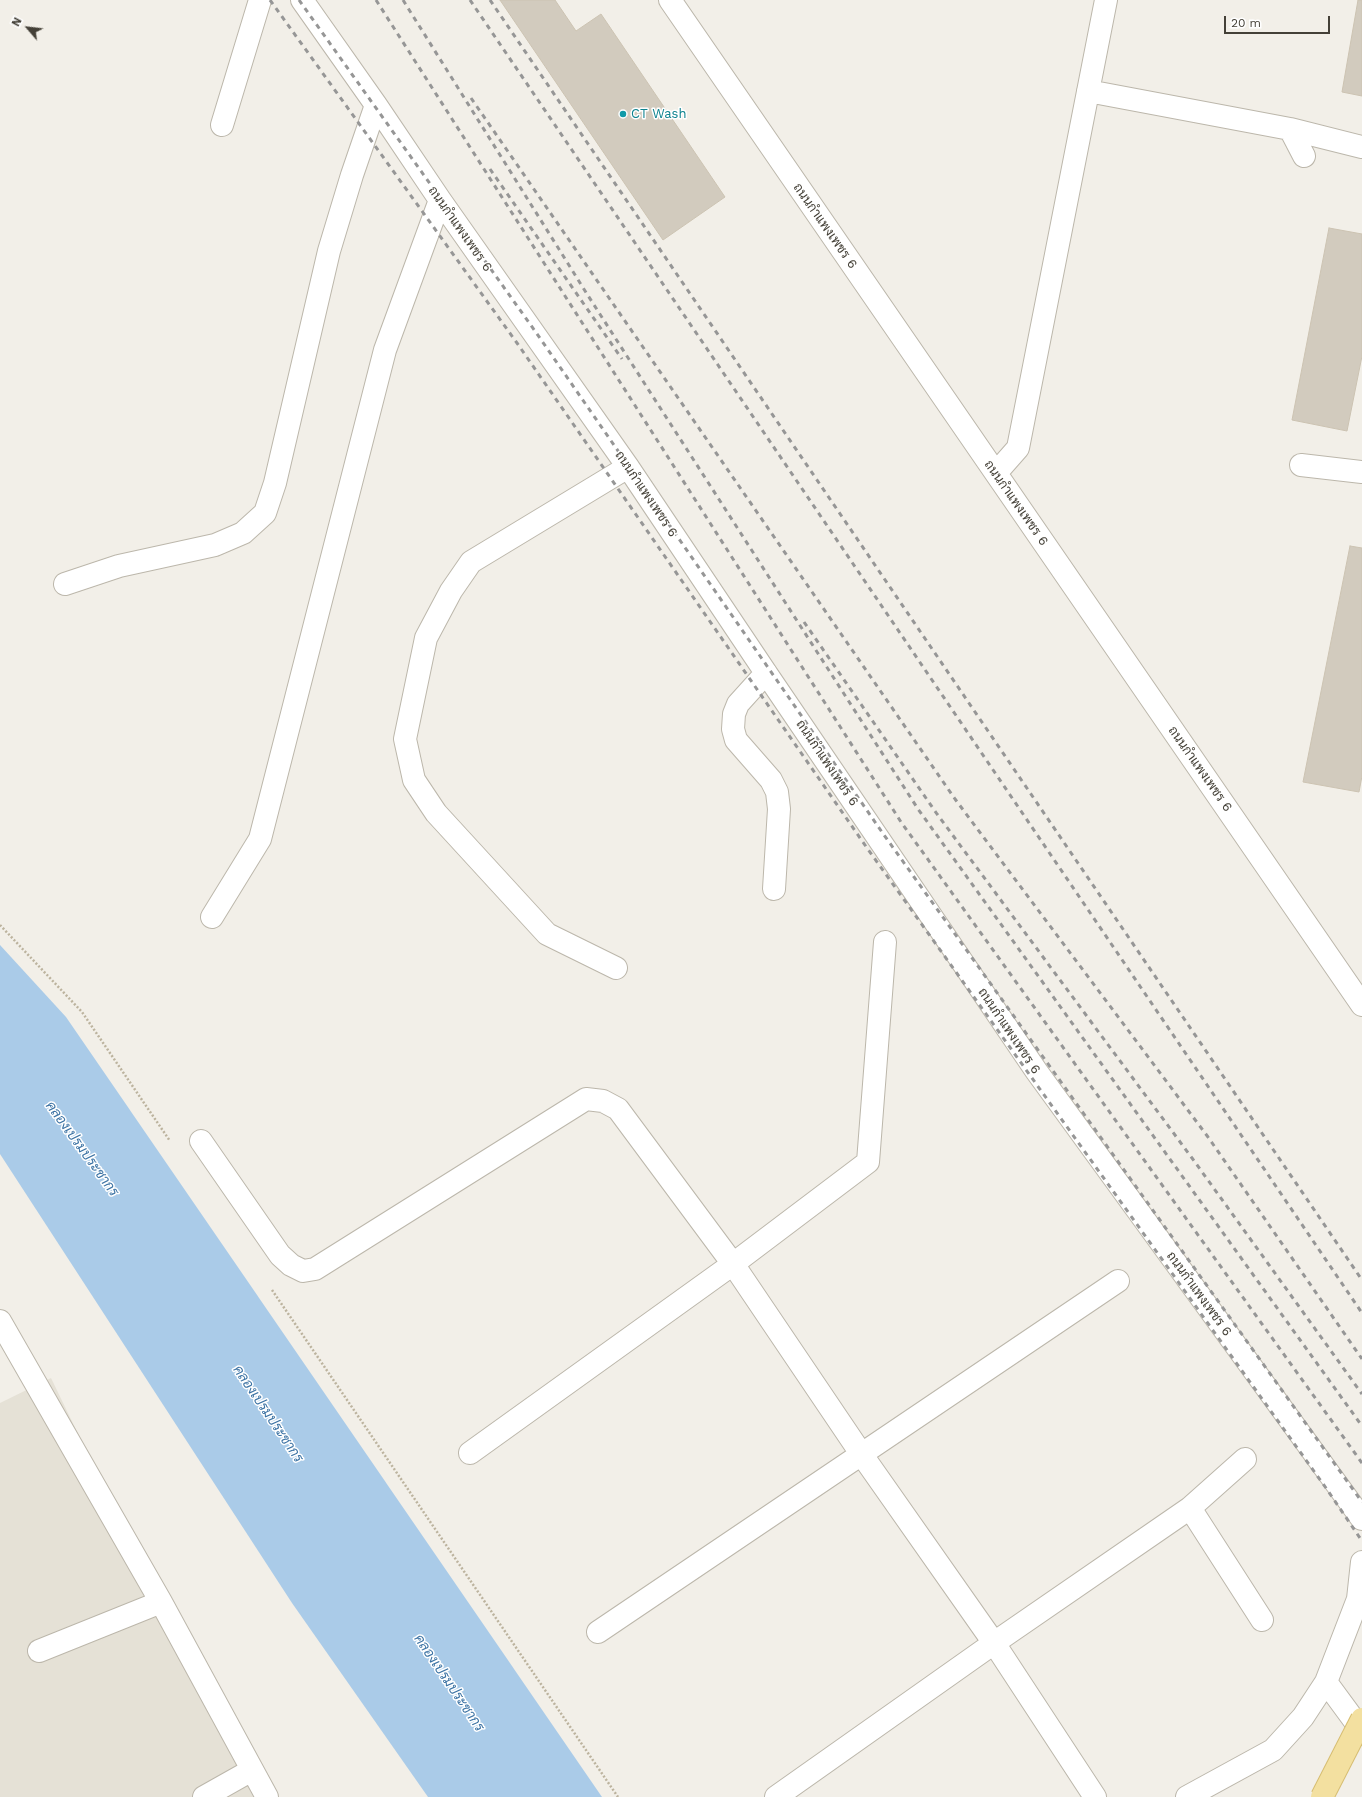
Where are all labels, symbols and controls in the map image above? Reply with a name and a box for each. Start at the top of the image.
north arrow [8,8,48,48]
scale bar [1226,8,1332,34]
text: N [9,15,25,29]
text: 20 m [1231,16,1261,30]
place label: CT Wash [631,106,686,122]
marker: CT Wash [618,109,628,119]
street label: ถนนกำแพงเพชร 6 [790,180,860,272]
street label: ถนนกำแพงเพชร 6 [425,183,495,275]
street label: ถนนกำแพงเพชร 6 [611,448,681,540]
street label: ถนนกำแพงเพชร 6 [981,457,1051,549]
street label: ถนนกำแพงเพชร 6 [792,717,862,809]
street label: ถนนกำแพงเพชร 6 [1165,723,1235,815]
street label: ถนนกำแพงเพชร 6 [974,985,1044,1077]
water label: คลองเปรมประชากร [42,1098,122,1200]
street label: ถนนกำแพงเพชร 6 [1163,1249,1235,1339]
water label: คลองเปรมประชากร [229,1362,307,1466]
water label: คลองเปรมประชากร [410,1631,488,1735]

